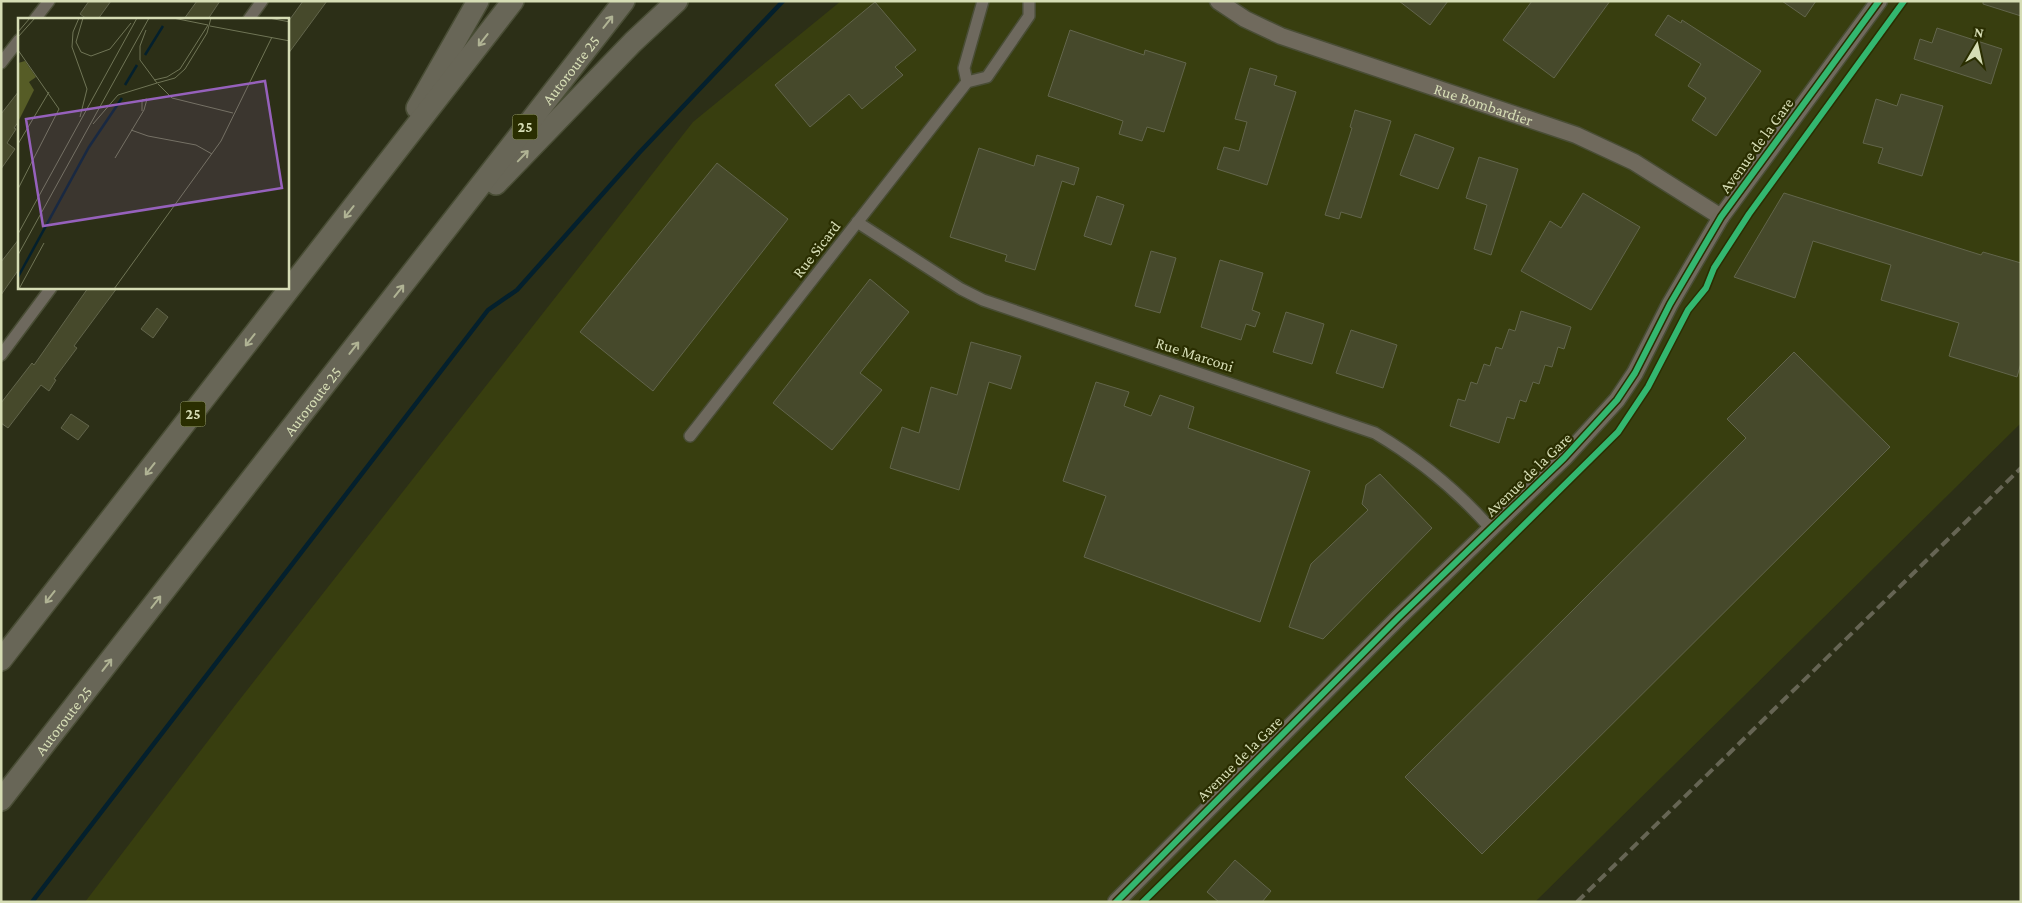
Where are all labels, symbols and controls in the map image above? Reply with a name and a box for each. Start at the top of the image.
one-way arrow [603,15,613,29]
inset map [18,18,289,289]
north arrow [1952,20,2002,70]
text: N [1973,24,1985,41]
street label: Autoroute 25 [539,32,603,108]
one-way arrow [478,33,489,46]
street label: Rue Bombardier [1432,80,1535,129]
street label: Avenue de la Gare [1716,95,1797,196]
road number: 25 [512,114,538,140]
one-way arrow [517,150,529,162]
one-way arrow [344,205,355,218]
street label: Rue Sicard [789,217,844,281]
one-way arrow [393,285,404,298]
one-way arrow [244,333,255,346]
street label: Rue Marconi [1154,334,1236,375]
one-way arrow [349,342,360,355]
street label: Autoroute 25 [280,363,345,439]
road number: 25 [180,402,206,426]
street label: Avenue de la Gare [1482,429,1575,520]
one-way arrow [144,462,155,475]
one-way arrow [45,590,55,604]
one-way arrow [151,596,162,609]
one-way arrow [101,659,112,672]
street label: Autoroute 25 [31,683,96,758]
street label: Avenue de la Gare [1193,712,1285,804]

